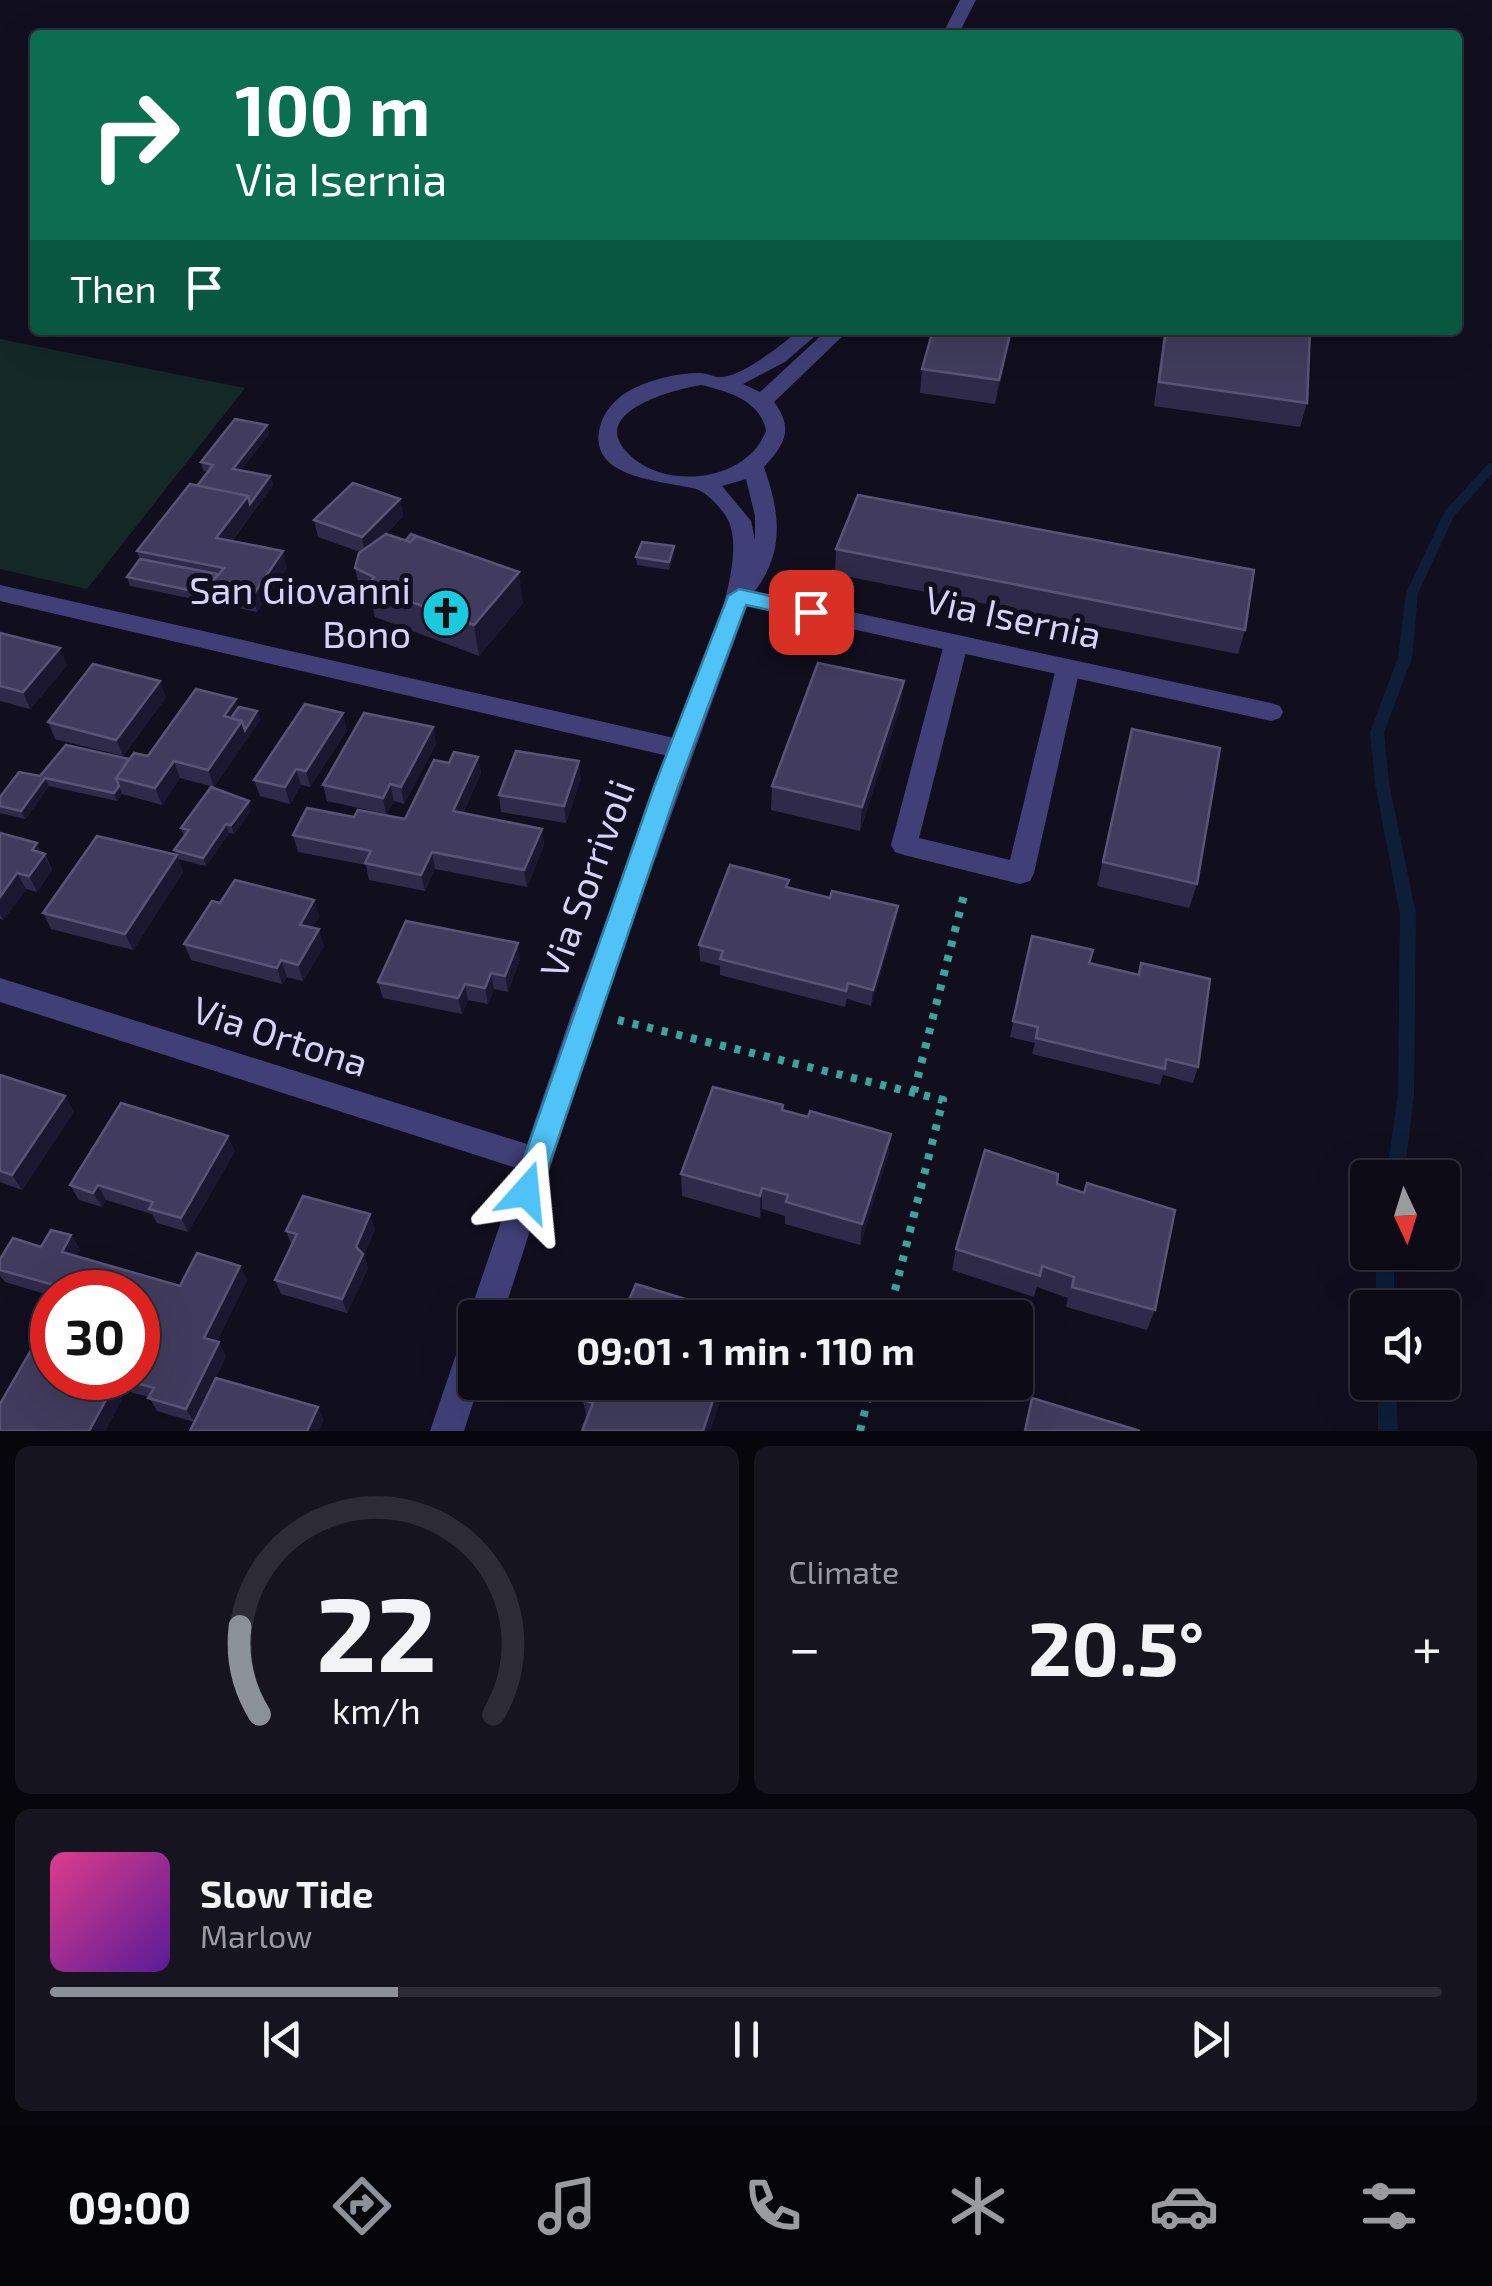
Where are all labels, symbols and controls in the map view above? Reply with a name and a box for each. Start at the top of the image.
text: 100 m [235,66,430,150]
icon: right [70,70,200,200]
text: Via Isernia [235,151,447,205]
icon: arrive [177,260,232,315]
text: Then [70,265,157,311]
place label: San Giovanni Bono [189,566,411,656]
pin [769,570,854,655]
street label: Via Isernia [921,575,1106,657]
icon: arrive [784,585,839,640]
church icon: San Giovanni Bono [420,587,472,639]
street label: Via Sorrivoli [529,773,643,983]
street label: Via Ortona [187,985,374,1085]
position arrow [474,1140,578,1244]
north arrow [1350,1160,1460,1270]
map controls [1350,1160,1460,1400]
speed limit sign: 30 [30,1270,160,1400]
button: sound [1350,1290,1460,1400]
text: 09:01 · 1 min · 110 m [576,1327,915,1373]
text: Climate [789,1552,899,1590]
text: 22 [316,1568,437,1693]
text: 20.5° [1028,1601,1204,1691]
text: − [789,1613,821,1679]
text: + [1412,1613,1442,1679]
text: km/h [332,1688,421,1731]
text: Slow Tide [200,1870,373,1916]
text: Marlow [200,1916,312,1954]
icon: previous [255,2012,310,2067]
icon: pause [719,2012,774,2067]
icon: next [1183,2012,1238,2067]
icon: directions [327,2171,397,2241]
icon: music [532,2171,602,2241]
icon: phone [738,2171,808,2241]
icon: climate [943,2171,1013,2241]
icon: car [1149,2171,1219,2241]
icon: filters [1354,2171,1424,2241]
text: 09:00 [68,2179,191,2233]

